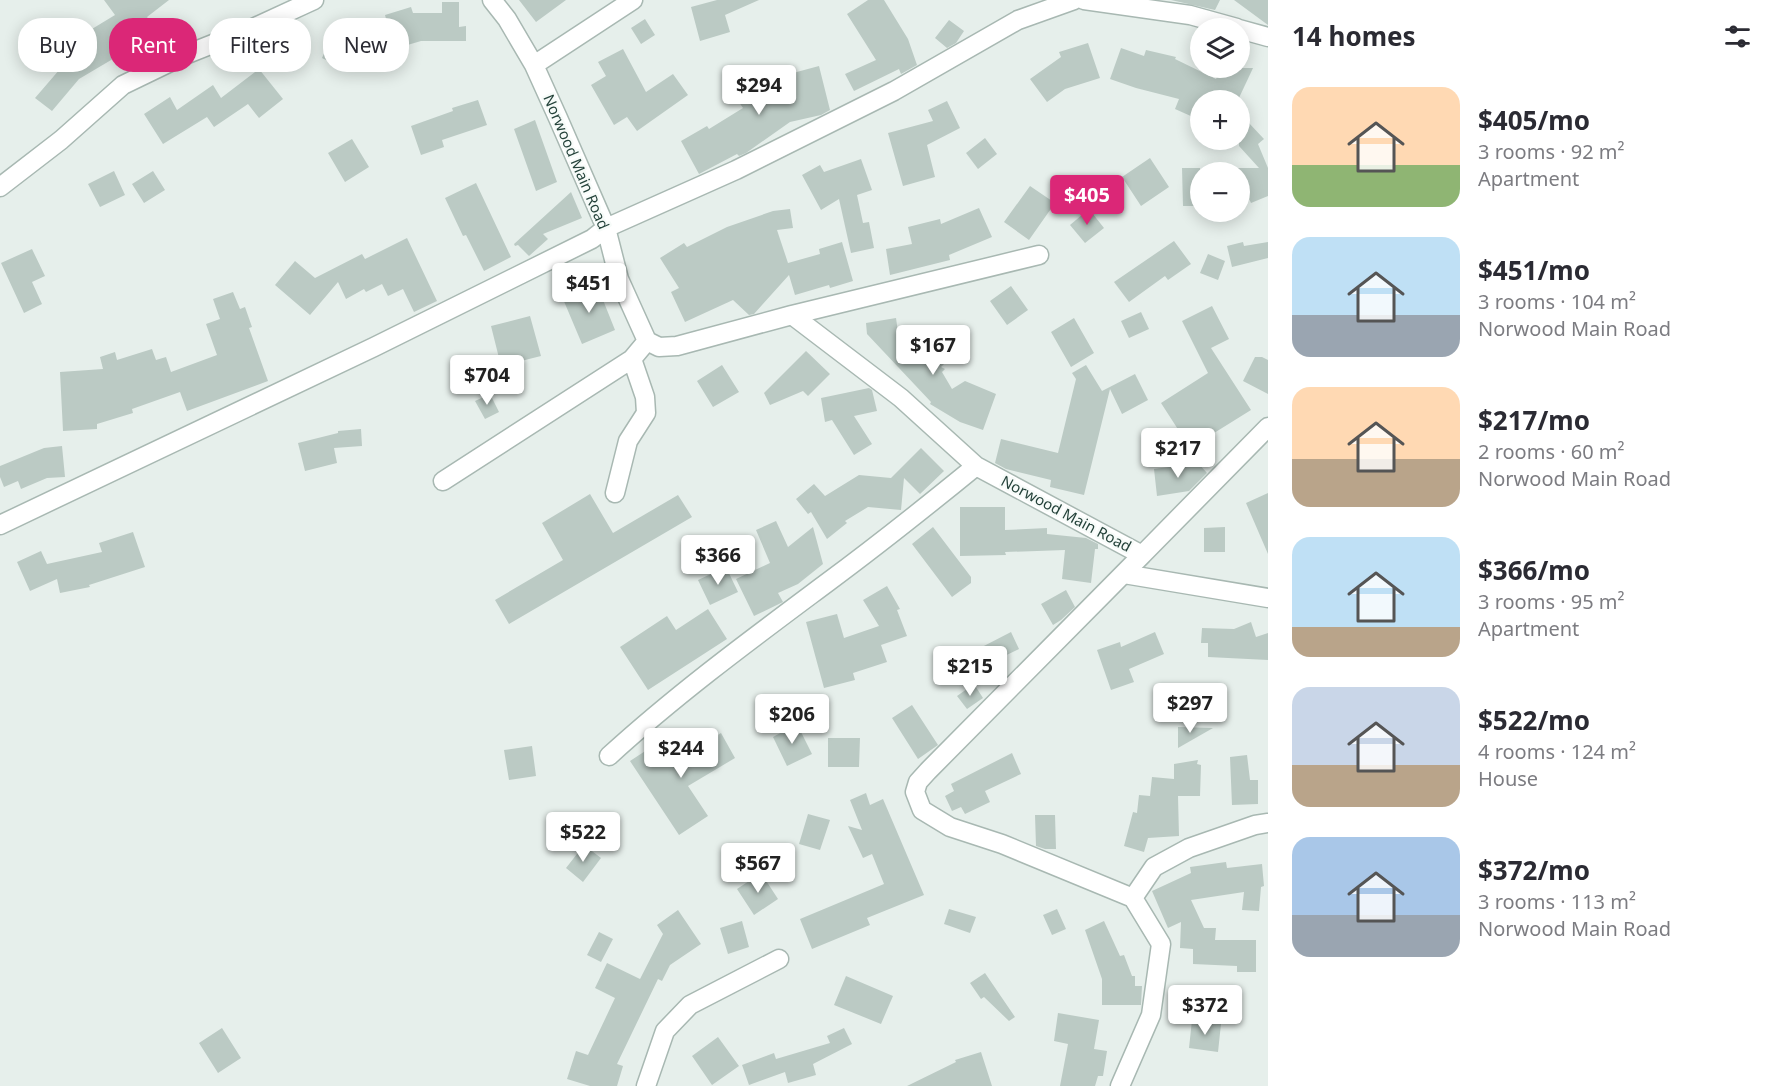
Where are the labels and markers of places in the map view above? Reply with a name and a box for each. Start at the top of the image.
pin: $294 [723,65,795,116]
pin: $405 [1051,175,1123,226]
pin: $451 [553,263,625,314]
pin: $167 [897,325,969,376]
pin: $704 [451,355,523,406]
pin: $217 [1142,428,1214,479]
pin: $366 [682,535,754,586]
pin: $215 [934,646,1006,697]
pin: $297 [1154,683,1226,734]
pin: $206 [756,694,828,745]
pin: $244 [645,728,717,779]
pin: $522 [547,812,619,863]
pin: $567 [722,843,794,894]
pin: $372 [1169,985,1241,1036]

